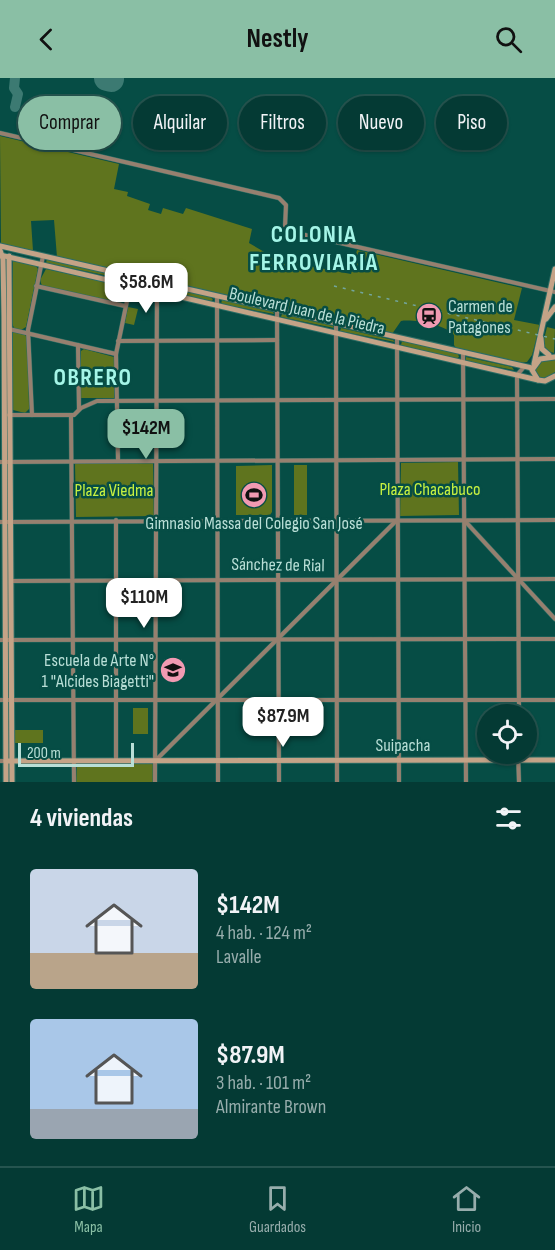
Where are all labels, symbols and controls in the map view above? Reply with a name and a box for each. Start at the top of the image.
icon: back [30,23,63,56]
text: Nestly [247,23,308,55]
icon: search [492,23,525,56]
chip: Comprar [18,96,121,150]
chip: Alquilar [133,96,227,150]
chip: Filtros [239,96,326,150]
chip: Nuevo [338,96,424,150]
chip: Piso [436,96,507,150]
district label: COLONIA FERROVIARIA [249,220,379,277]
pin: $58.6M [97,263,195,314]
text: $58.6M [119,270,173,294]
street label: Boulevard Juan de la Piedra [227,283,387,339]
place label: Carmen de Patagones [448,296,513,338]
station icon: Carmen de Patagones [414,301,444,331]
district label: OBRERO [53,363,133,392]
pin: $142M [104,409,188,460]
text: $142M [122,416,171,440]
park label: Plaza Chacabuco [380,479,480,500]
park label: Plaza Viedma [75,480,153,501]
sports icon: Gimnasio Massa del Colegio San José [239,480,269,510]
place label: Gimnasio Massa del Colegio San José [145,513,363,534]
street label: Sánchez de Rial [231,554,325,576]
pin: $110M [102,578,186,629]
text: $110M [120,585,168,609]
place label: Escuela de Arte N° 1 "Alcides Biagetti" [42,650,154,692]
school or university icon: Escuela de Arte N° 1 "Alcides Biagetti" [158,655,188,685]
pin: $87.9M [234,697,332,748]
text: $87.9M [257,704,309,728]
map controls [477,704,537,764]
button: locate [477,704,537,764]
street label: Suipacha [376,735,430,756]
scale bar [18,740,134,768]
text: 200 m [27,744,61,763]
icon: filters [492,802,525,835]
text: 4 viviendas [30,803,133,834]
text: $142M [216,890,280,921]
icon: home [78,893,150,965]
text: 4 hab. · 124 m² [216,921,312,945]
text: Lavalle [216,945,262,969]
text: $87.9M [216,1040,285,1071]
icon: home [78,1043,150,1115]
text: 3 hab. · 101 m² [216,1071,311,1095]
text: Almirante Brown [216,1095,326,1119]
tab: Mapa [72,1182,105,1237]
tab: Guardados [249,1182,306,1237]
tab: Inicio [450,1182,483,1237]

